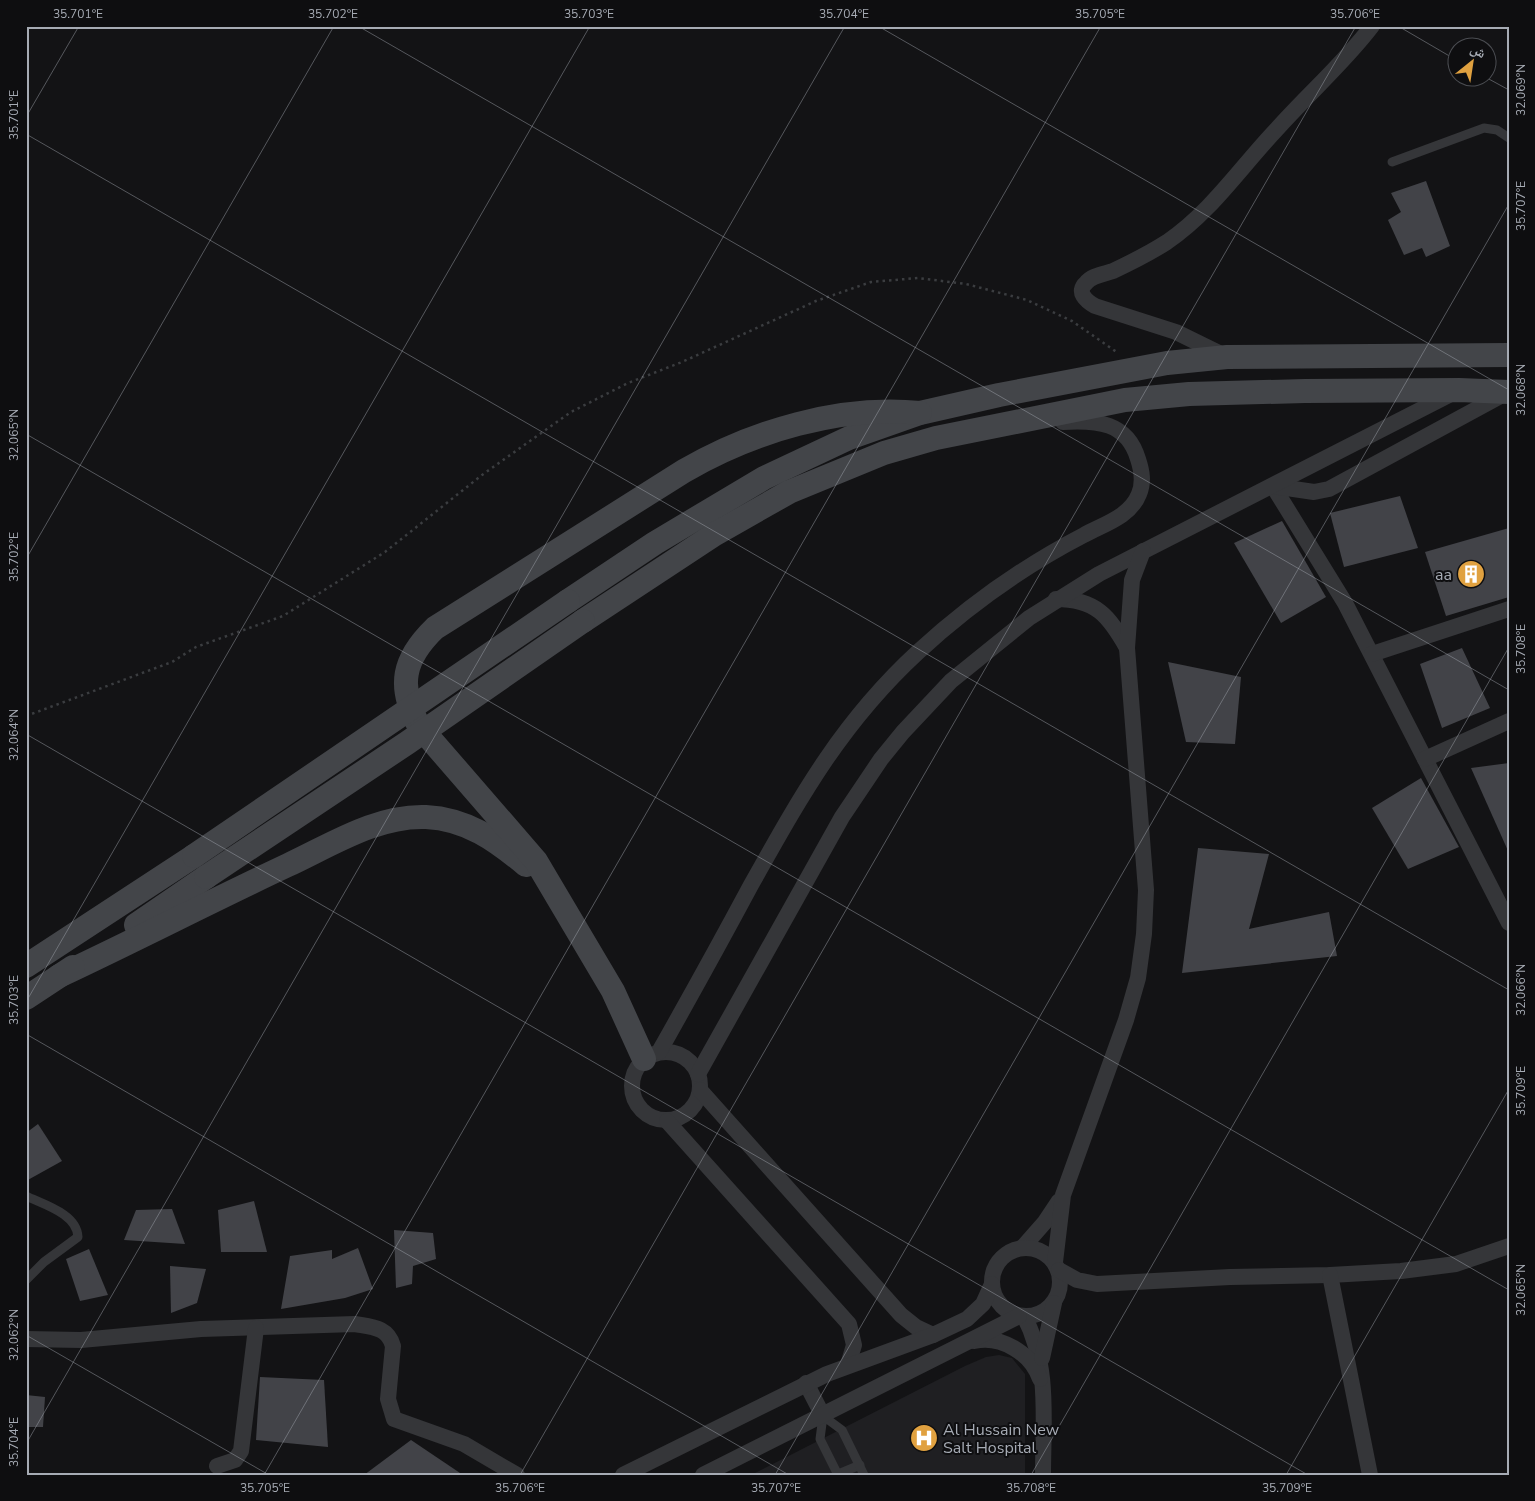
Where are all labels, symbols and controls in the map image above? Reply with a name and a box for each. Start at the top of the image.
text: 35.701°E [53,6,103,22]
text: 35.702°E [308,6,358,22]
text: 35.703°E [564,6,614,22]
text: 35.704°E [819,6,869,22]
text: 35.705°E [1075,6,1125,22]
text: 35.706°E [1330,6,1380,22]
north arrow [1448,38,1498,88]
text: ش [1467,39,1490,63]
text: 32.069°N [1513,64,1529,116]
text: 35.701°E [6,90,22,140]
text: 35.707°E [1513,181,1529,231]
text: 32.068°N [1513,364,1529,416]
text: 32.065°N [6,409,22,461]
text: 35.702°E [6,532,22,582]
building icon: aa [1456,559,1486,589]
place label: aa [1435,564,1452,586]
text: 35.708°E [1513,624,1529,674]
text: 32.064°N [6,709,22,761]
text: 32.066°N [1513,964,1529,1016]
text: 35.703°E [6,975,22,1025]
text: 35.709°E [1513,1066,1529,1116]
text: 32.065°N [1513,1264,1529,1316]
text: 32.062°N [6,1309,22,1361]
text: 35.704°E [6,1417,22,1467]
place label: Al Hussain New Salt Hospital [943,1419,1060,1459]
hospital icon: Al Hussain New Salt Hospital [909,1423,939,1453]
text: 35.705°E [240,1480,290,1496]
text: 35.706°E [495,1480,545,1496]
text: 35.707°E [751,1480,801,1496]
text: 35.708°E [1006,1480,1056,1496]
text: 35.709°E [1262,1480,1312,1496]

